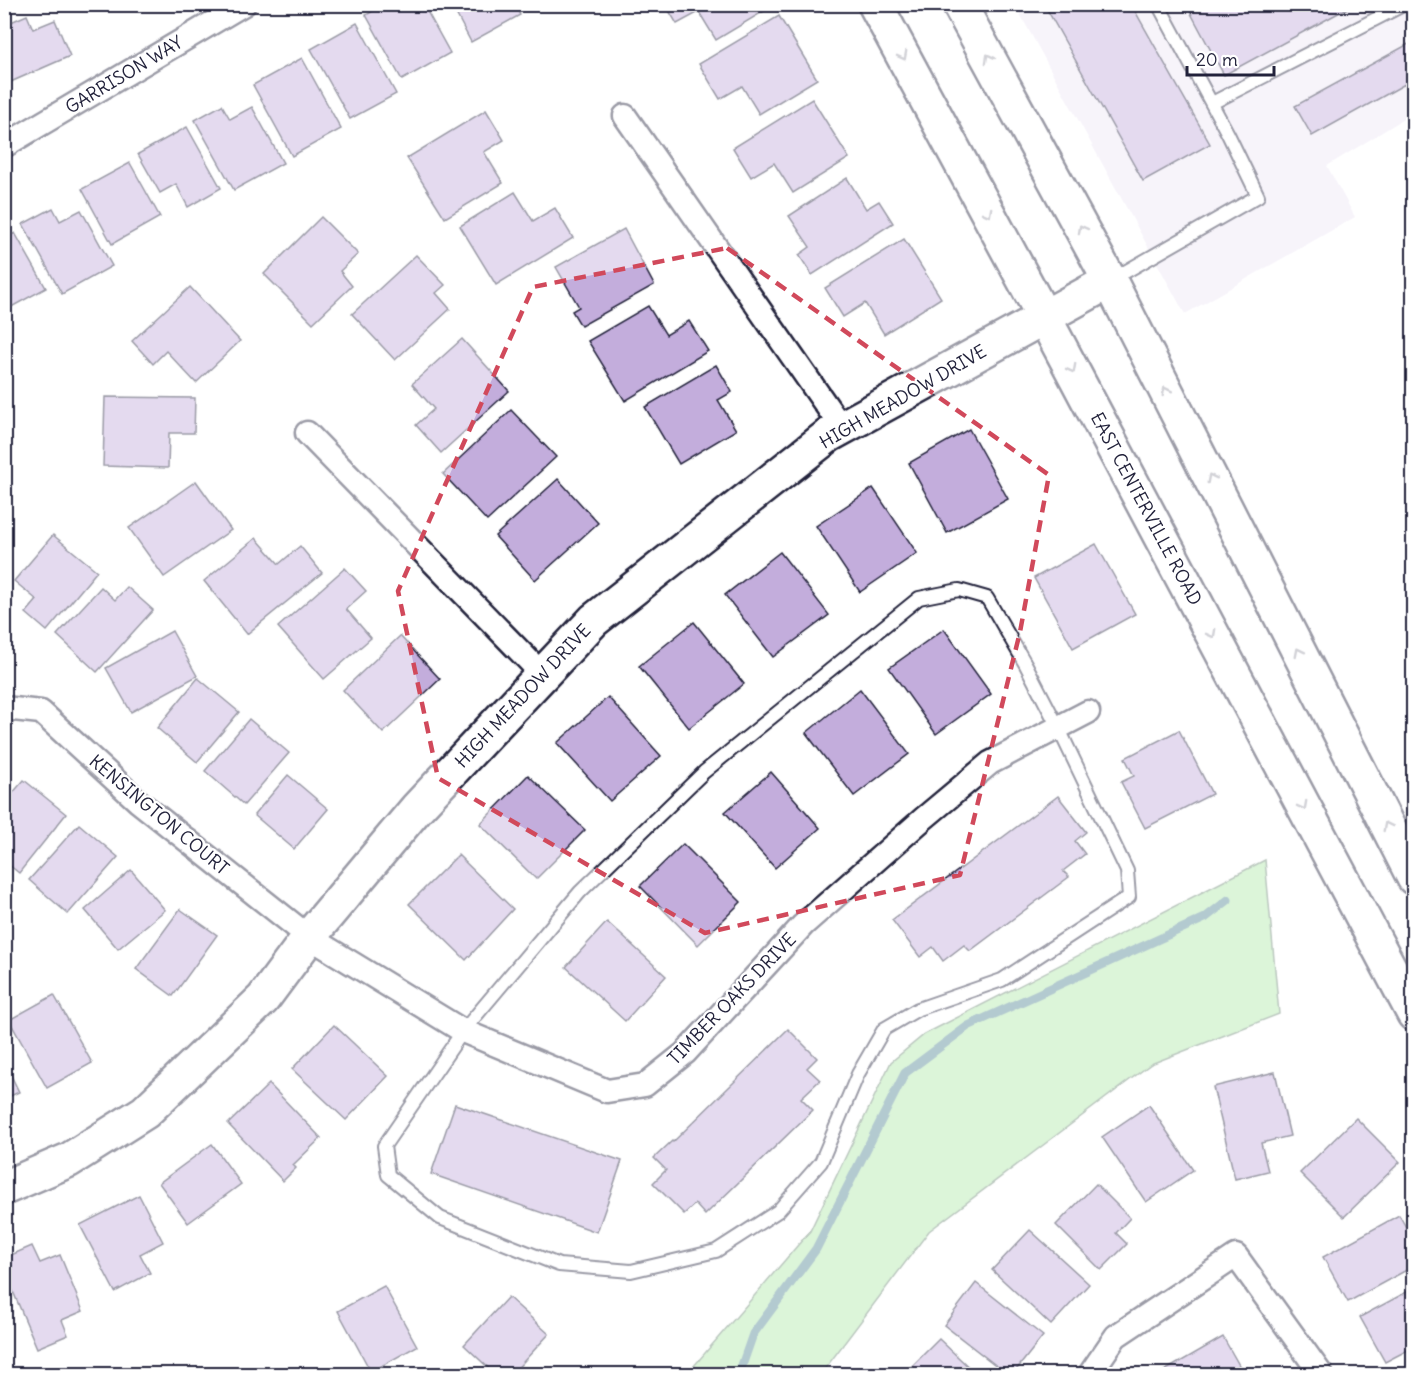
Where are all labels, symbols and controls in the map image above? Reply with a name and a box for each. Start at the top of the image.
street label: GARRISON WAY [61,31,187,119]
scale bar [1187,39,1274,77]
text: 20 m [1196,48,1238,71]
one-way arrow [896,50,907,60]
one-way arrow [985,54,996,64]
one-way arrow [981,207,992,217]
one-way arrow [1078,225,1089,235]
street label: HIGH MEADOW DRIVE [815,339,990,454]
one-way arrow [1064,363,1076,374]
one-way arrow [1162,386,1173,397]
street label: EAST CENTERVILLE ROAD [1086,408,1207,609]
one-way arrow [1206,474,1218,485]
street label: HIGH MEADOW DRIVE [450,619,595,772]
one-way arrow [1205,628,1216,638]
one-way arrow [1295,648,1306,659]
street label: KENSINGTON COURT [85,750,234,880]
one-way arrow [1296,800,1307,811]
one-way arrow [1383,822,1394,833]
street label: TIMBER OAKS DRIVE [663,928,801,1070]

